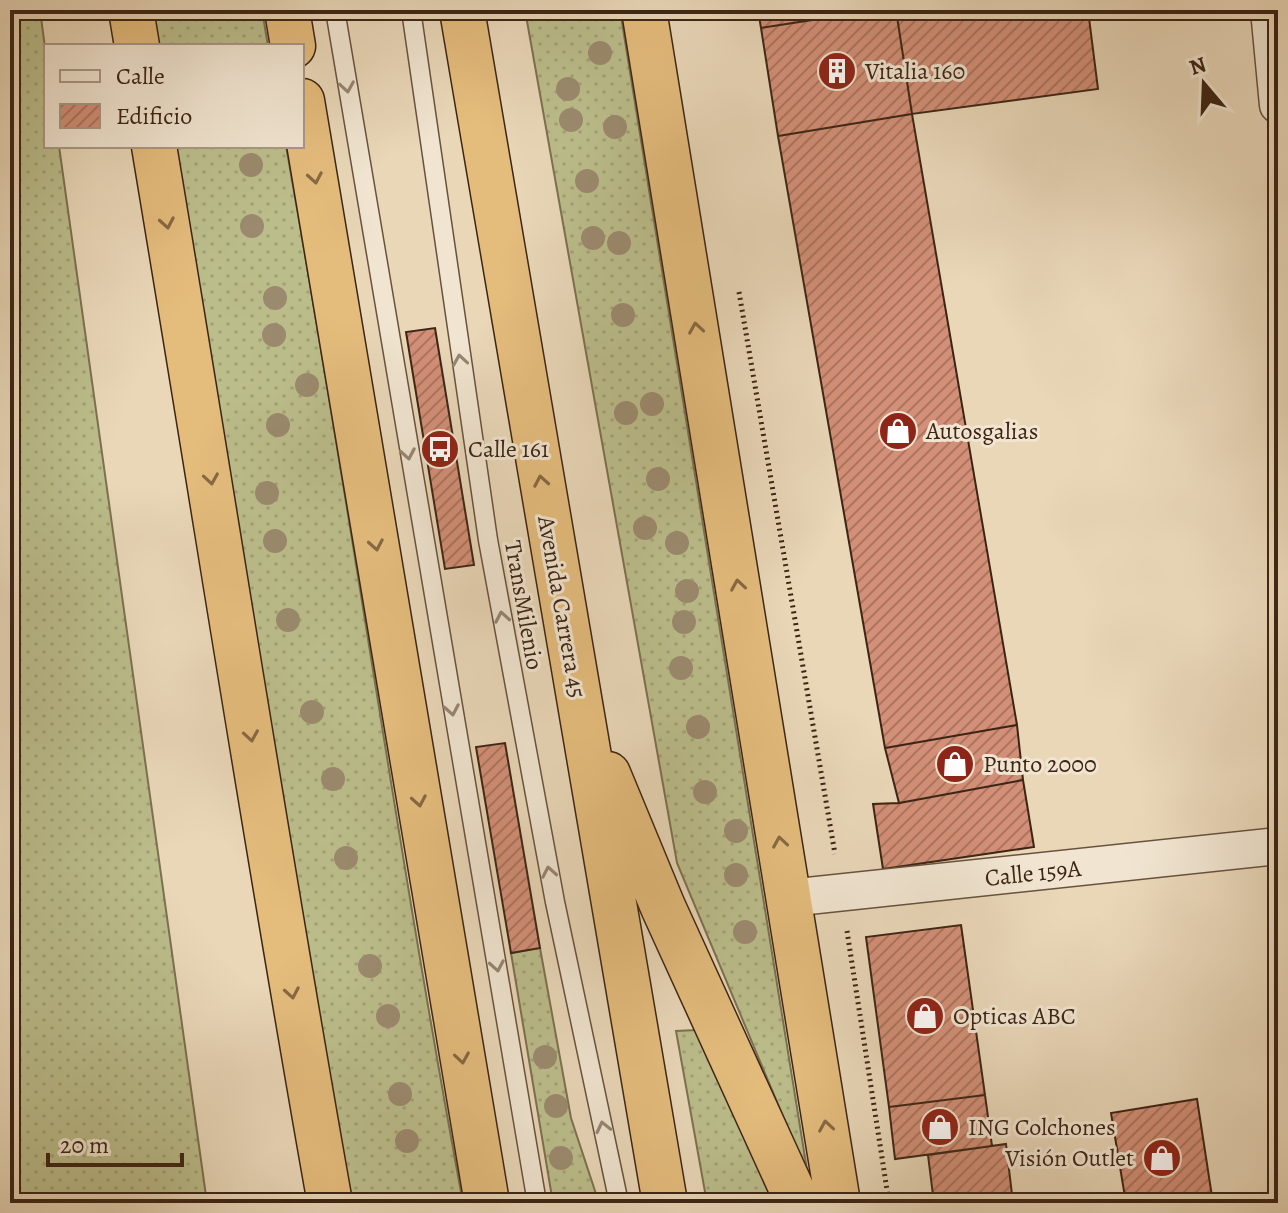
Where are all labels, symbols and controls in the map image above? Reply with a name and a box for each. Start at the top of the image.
legend [44,44,304,148]
north arrow [1164,44,1244,124]
text: N [1185,49,1210,83]
building icon: Vitalia 160 [816,50,858,92]
place label: Vitalia 160 [864,55,965,87]
text: Calle [116,60,165,92]
one-way arrow [338,80,355,94]
text: Edificio [116,100,192,132]
one-way arrow [306,171,323,185]
one-way arrow [157,216,174,230]
one-way arrow [688,322,705,335]
one-way arrow [452,353,469,367]
shop icon: Autosgalias [877,410,919,452]
place label: Autosgalias [925,415,1038,447]
bus stop icon: Calle 161 [419,428,461,470]
place label: Calle 161 [468,433,549,465]
one-way arrow [399,447,416,461]
one-way arrow [202,472,219,486]
one-way arrow [533,474,550,487]
street label: Avenida Carrera 45 [530,512,594,701]
one-way arrow [367,538,384,551]
street label: TransMilenio [497,538,551,672]
one-way arrow [730,578,747,592]
one-way arrow [494,610,511,624]
one-way arrow [443,703,460,717]
one-way arrow [242,729,259,743]
shop icon: Punto 2000 [934,743,976,785]
place label: Punto 2000 [983,748,1097,780]
one-way arrow [410,794,427,808]
one-way arrow [772,835,789,849]
street label: Calle 159A [983,852,1084,894]
one-way arrow [542,866,559,879]
one-way arrow [487,960,504,973]
one-way arrow [283,986,300,999]
shop icon: Opticas ABC [904,995,946,1037]
place label: Opticas ABC [953,1000,1076,1032]
one-way arrow [453,1051,470,1064]
shop icon: ING Colchones [919,1106,961,1148]
place label: ING Colchones [968,1111,1116,1143]
scale bar [48,1117,182,1167]
one-way arrow [818,1119,835,1133]
one-way arrow [596,1120,613,1134]
text: 20 m [60,1129,109,1161]
shop icon: Visión Outlet [1141,1137,1183,1179]
place label: Visión Outlet [1004,1142,1134,1174]

